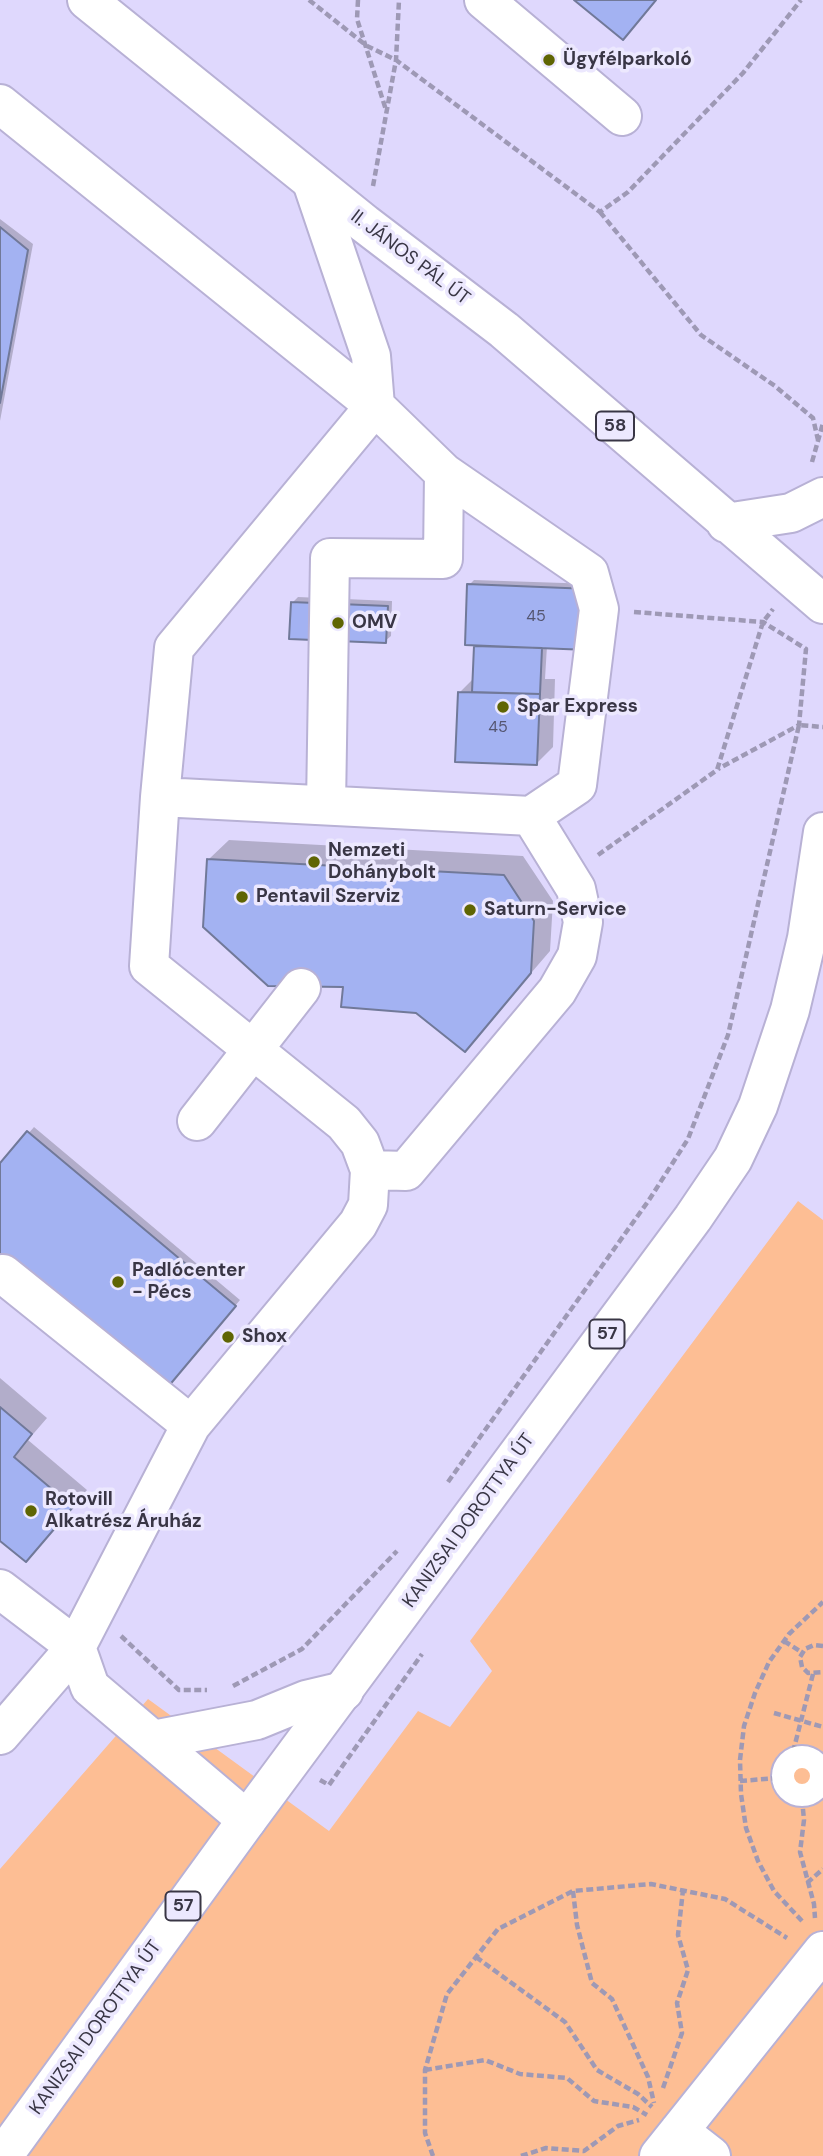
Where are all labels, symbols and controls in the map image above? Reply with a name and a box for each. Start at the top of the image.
place label: Ügyfélparkoló [563,49,692,71]
marker: Ügyfélparkoló [541,52,557,68]
street label: II. JÁNOS PÁL ÚT [346,206,474,310]
road number: 58 [596,412,634,440]
house number: 45 [526,607,546,627]
place label: OMV [352,612,397,634]
marker: OMV [330,615,346,631]
place label: Spar Express [517,696,638,718]
marker: Spar Express [495,699,511,715]
house number: 45 [488,718,508,738]
place label: Nemzeti Dohánybolt [328,840,436,884]
marker: Nemzeti Dohánybolt [306,854,322,870]
place label: Pentavil Szerviz [256,886,400,908]
marker: Pentavil Szerviz [234,889,250,905]
place label: Saturn-Service [484,899,626,921]
marker: Saturn-Service [462,902,478,918]
place label: Padlócenter - Pécs [132,1260,245,1304]
marker: Padlócenter - Pécs [110,1274,126,1290]
road number: 57 [590,1320,624,1349]
place label: Shox [242,1326,287,1348]
marker: Shox [220,1329,236,1345]
street label: KANIZSAI DOROTTYA ÚT [398,1430,540,1612]
place label: Rotovill Alkatrész Áruház [45,1489,201,1533]
marker: Rotovill Alkatrész Áruház [23,1503,39,1519]
road number: 57 [166,1892,200,1920]
street label: KANIZSAI DOROTTYA ÚT [25,1937,167,2119]

